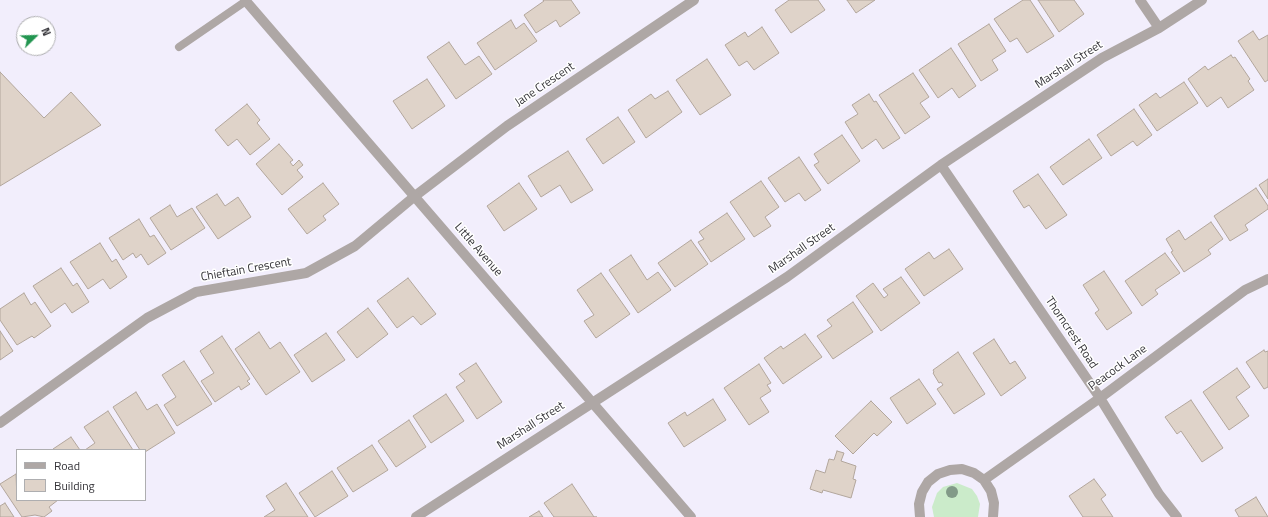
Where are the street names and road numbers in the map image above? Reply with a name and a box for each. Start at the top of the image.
street label: Marshall Street [1033,38,1105,92]
street label: Jane Crescent [513,60,577,110]
street label: Little Avenue [451,220,505,280]
street label: Marshall Street [766,221,838,277]
street label: Chieftain Crescent [200,255,292,285]
street label: Thorncrest Road [1042,294,1100,372]
street label: Peacock Lane [1086,342,1150,394]
street label: Marshall Street [495,399,567,453]

